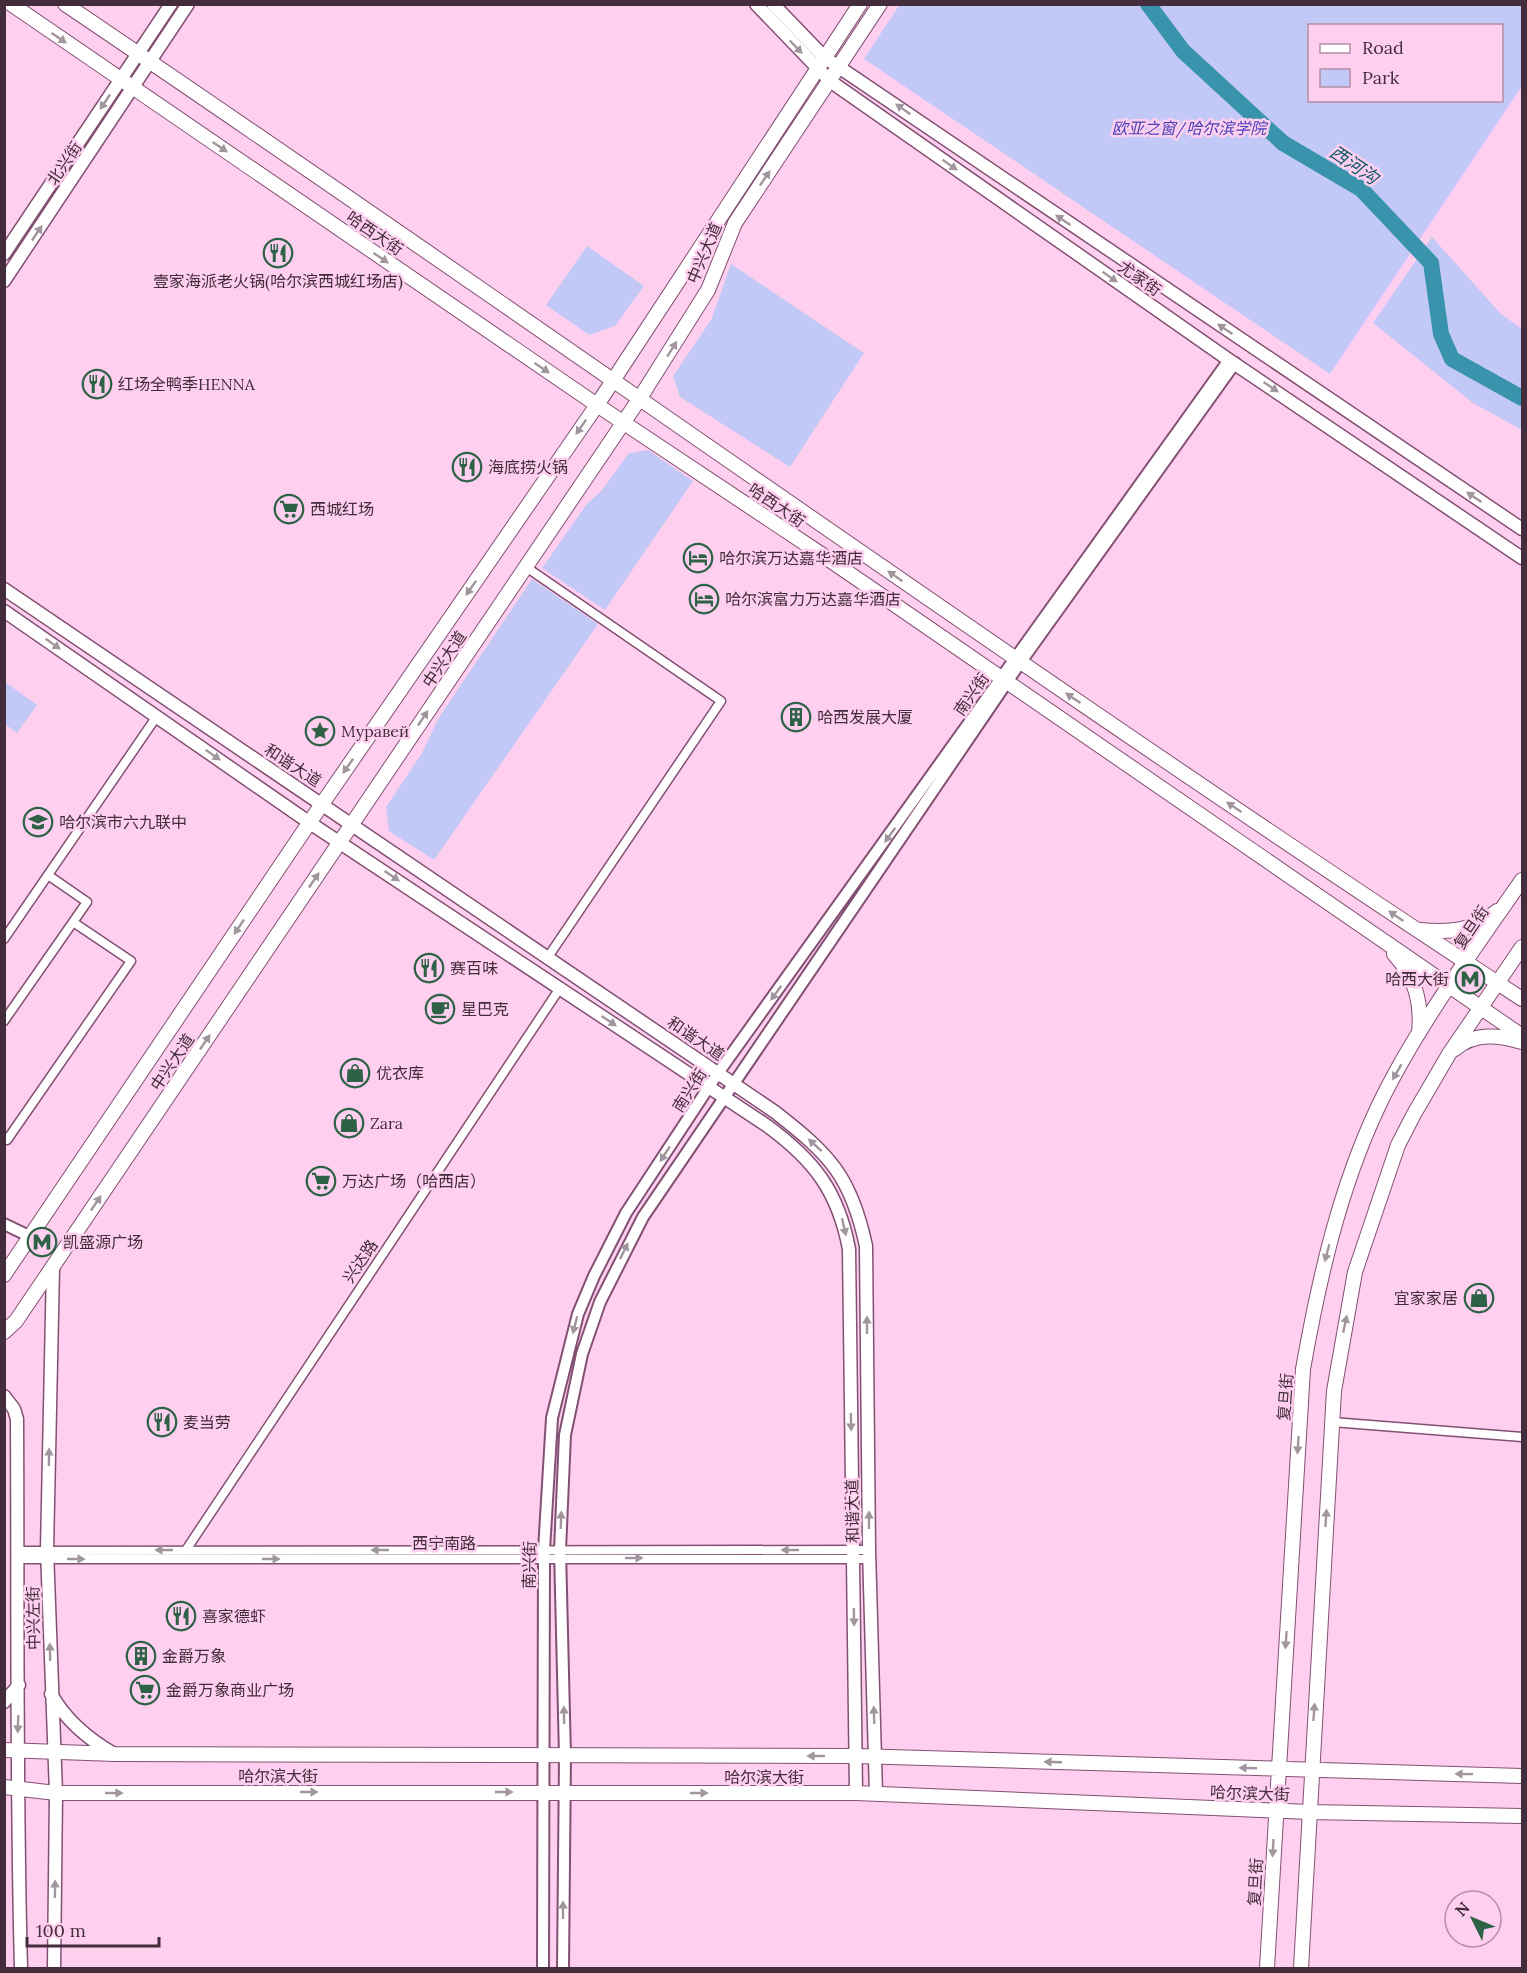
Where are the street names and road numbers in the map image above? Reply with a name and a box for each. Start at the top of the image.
street label: 北兴街 [42,138,86,188]
street label: 哈西大街 [343,207,407,259]
street label: 中兴大道 [682,220,726,286]
street label: 尤家街 [1115,256,1165,300]
street label: 哈西大街 [745,479,809,531]
street label: 中兴大道 [418,627,470,691]
street label: 南兴街 [949,669,993,719]
street label: 和谐大道 [261,739,325,791]
street label: 复旦街 [1449,902,1493,952]
street label: 和谐大道 [664,1012,728,1064]
street label: 中兴大道 [146,1030,198,1094]
street label: 南兴街 [668,1064,710,1116]
street label: 兴达路 [338,1236,382,1286]
street label: 复旦街 [1273,1372,1297,1422]
street label: 和谐大道 [841,1479,863,1543]
street label: 西宁南路 [412,1533,476,1553]
street label: 南兴街 [519,1541,539,1589]
street label: 中兴左街 [22,1586,44,1650]
street label: 哈尔滨大街 [238,1766,318,1786]
street label: 哈尔滨大街 [724,1767,804,1787]
street label: 哈尔滨大街 [1210,1782,1290,1804]
street label: 复旦街 [1244,1858,1266,1906]

